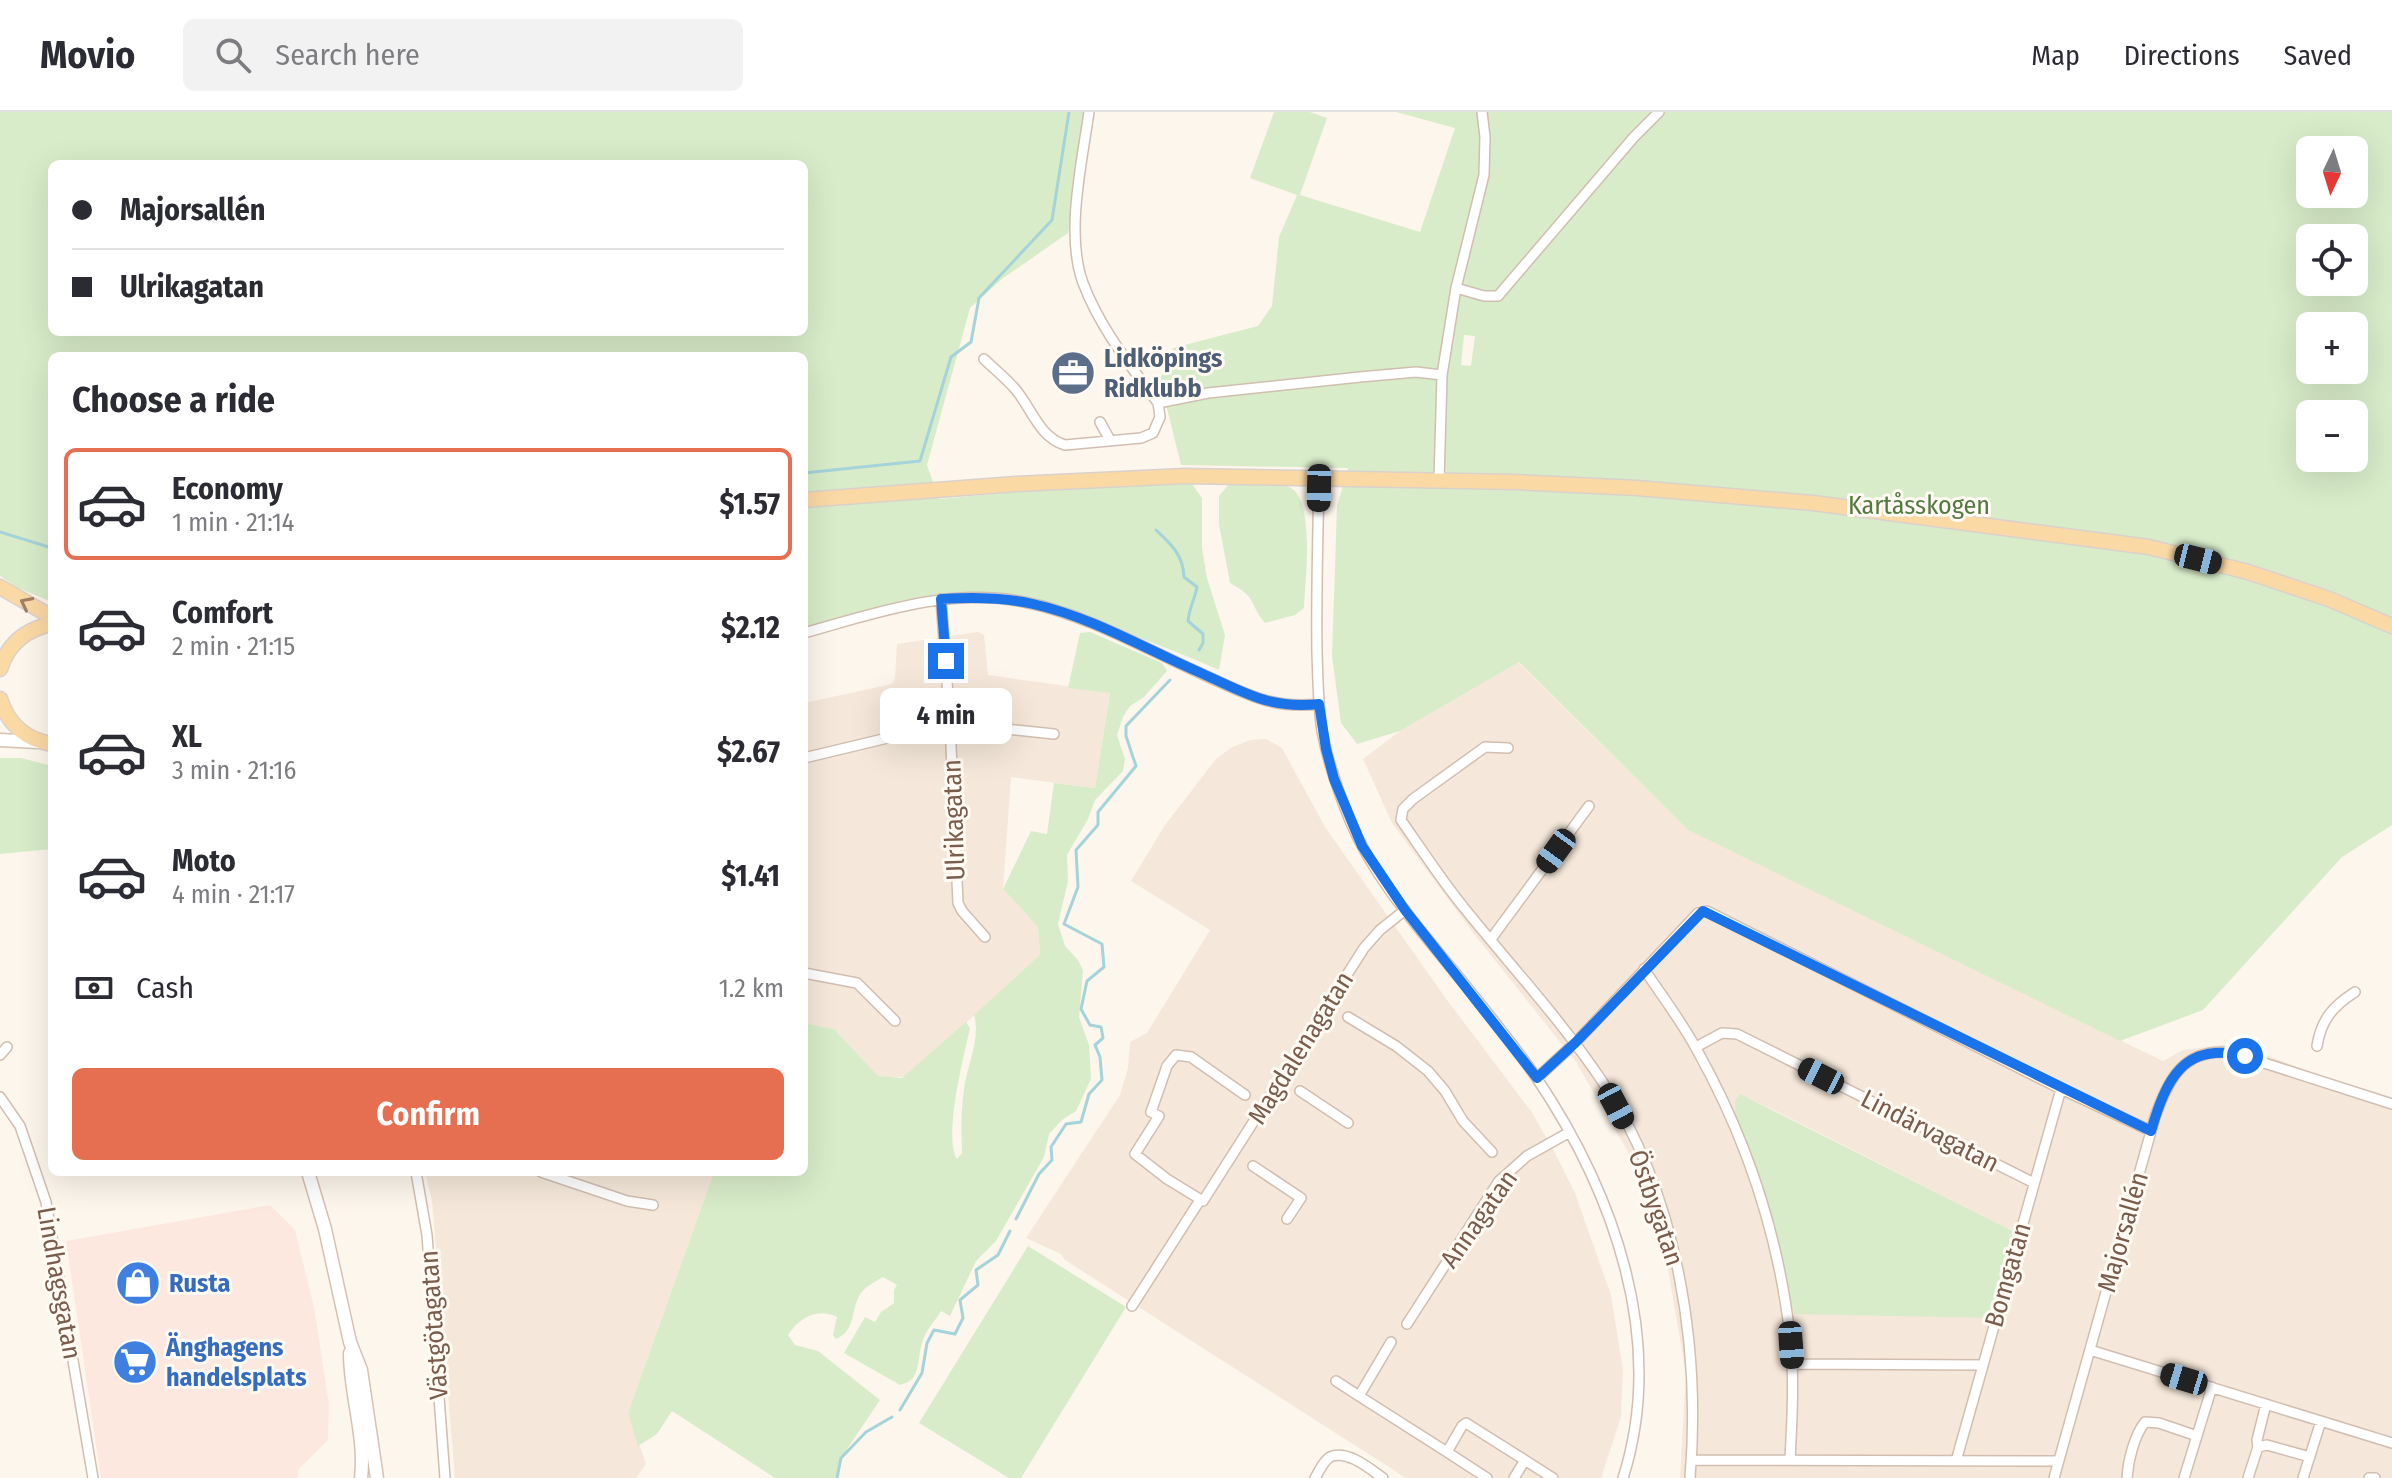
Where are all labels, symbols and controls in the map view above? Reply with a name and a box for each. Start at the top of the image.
search box [183,19,743,91]
text: Movio [40,32,135,78]
icon: search [211,33,255,77]
text: Search here [275,37,420,73]
text: Map [2031,39,2080,72]
text: Directions [2124,39,2240,72]
text: Saved [2284,39,2352,72]
north arrow [2296,136,2368,208]
map controls [2296,136,2368,472]
text: Majorsallén [120,192,265,228]
button: locate [2296,224,2368,296]
text: Ulrikagatan [120,269,264,305]
button: + [2296,312,2368,384]
place label: Lidköpings Ridklubb [1104,343,1222,404]
office icon: Lidköpings Ridklubb [1049,349,1097,397]
text: Choose a ride [72,378,275,422]
button: − [2296,400,2368,472]
car [1307,464,1331,512]
icon: car [76,468,148,540]
text: Economy [172,471,283,507]
text: $1.57 [719,486,780,522]
park label: Kartåsskogen [1848,490,1990,521]
text: 1 min · 21:14 [172,507,294,538]
car [2172,542,2224,576]
icon: car [76,592,148,664]
text: Comfort [172,595,273,631]
one-way arrow [19,597,34,613]
text: $2.12 [721,610,780,646]
text: 2 min · 21:15 [172,631,295,662]
route end [928,643,964,679]
callout: 4 min [880,689,1012,745]
text: 4 min [917,700,975,731]
icon: car [76,716,148,788]
text: XL [172,719,202,755]
text: $2.67 [717,734,780,770]
text: 3 min · 21:16 [172,755,296,786]
street label: Ulrikagatan [936,759,972,881]
car [1532,825,1580,877]
icon: car [76,840,148,912]
text: Moto [172,843,236,879]
text: $1.41 [721,858,780,894]
text: 4 min · 21:17 [172,879,295,910]
icon: cash [72,966,116,1010]
street label: Magdalenagatan [1242,966,1360,1130]
text: Cash [136,970,194,1006]
text: 1.2 km [719,973,784,1004]
route start [2227,1038,2263,1074]
car [1794,1054,1848,1098]
button: Confirm [72,1068,784,1160]
car [1594,1079,1638,1133]
street label: Lindärvagatan [1856,1083,2004,1179]
street label: Östbygatan [1622,1146,1690,1270]
street label: Annagatan [1434,1164,1524,1274]
street label: Majorsallén [2091,1168,2155,1296]
street label: Lindhagsgatan [30,1204,88,1362]
street label: Bomgatan [1978,1219,2038,1331]
street label: Västgötagatan [413,1249,455,1401]
shop icon: Rusta [114,1259,162,1307]
place label: Rusta [169,1268,230,1299]
car [1777,1320,1805,1370]
place label: Änghagens handelsplats [165,1332,307,1393]
supermarket icon: Änghagens handelsplats [111,1338,159,1386]
car [2158,1361,2210,1397]

